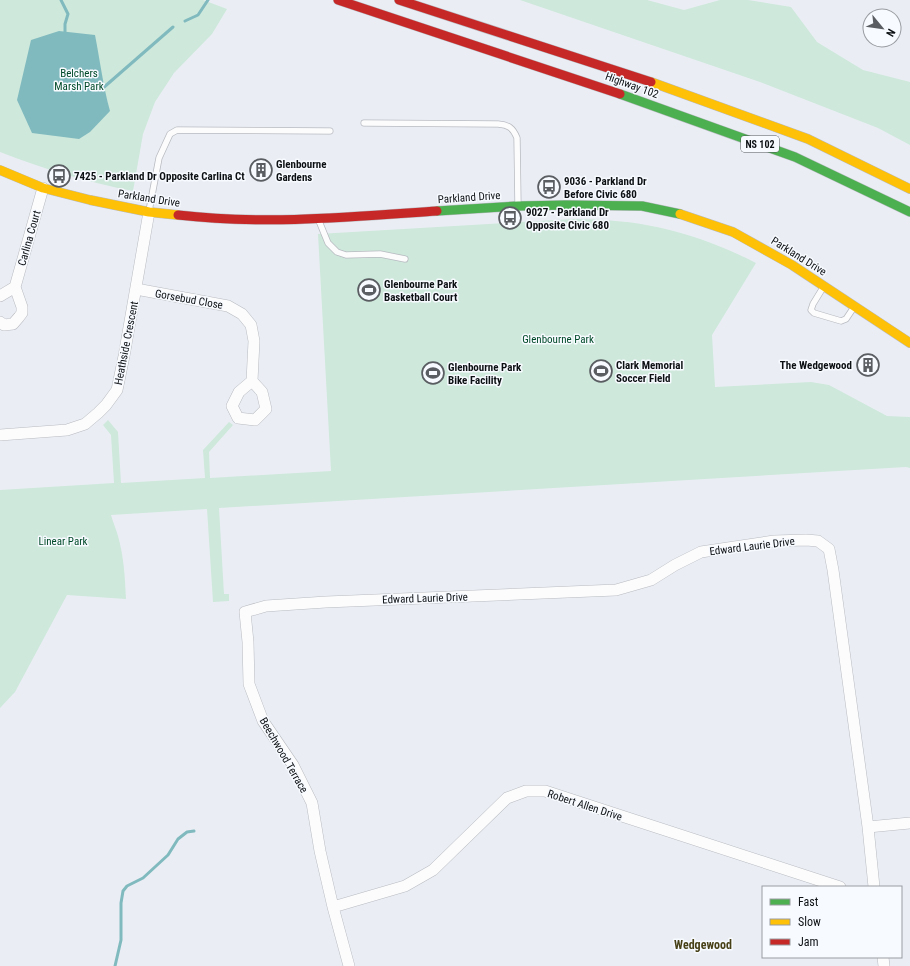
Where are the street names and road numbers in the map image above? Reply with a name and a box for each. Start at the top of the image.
street label: Highway 102 [603,70,660,101]
road number: NS 102 [741,136,779,152]
street label: Parkland Drive [117,187,181,210]
street label: Parkland Drive [437,189,501,206]
street label: Carlina Court [15,209,44,267]
street label: Parkland Drive [769,234,829,279]
street label: Gorsebud Close [154,287,224,312]
street label: Heathside Crescent [112,300,141,386]
street label: Edward Laurie Drive [709,535,795,558]
street label: Edward Laurie Drive [382,591,468,606]
street label: Beechwood Terrace [257,715,310,795]
street label: Robert Allen Drive [546,787,624,824]

